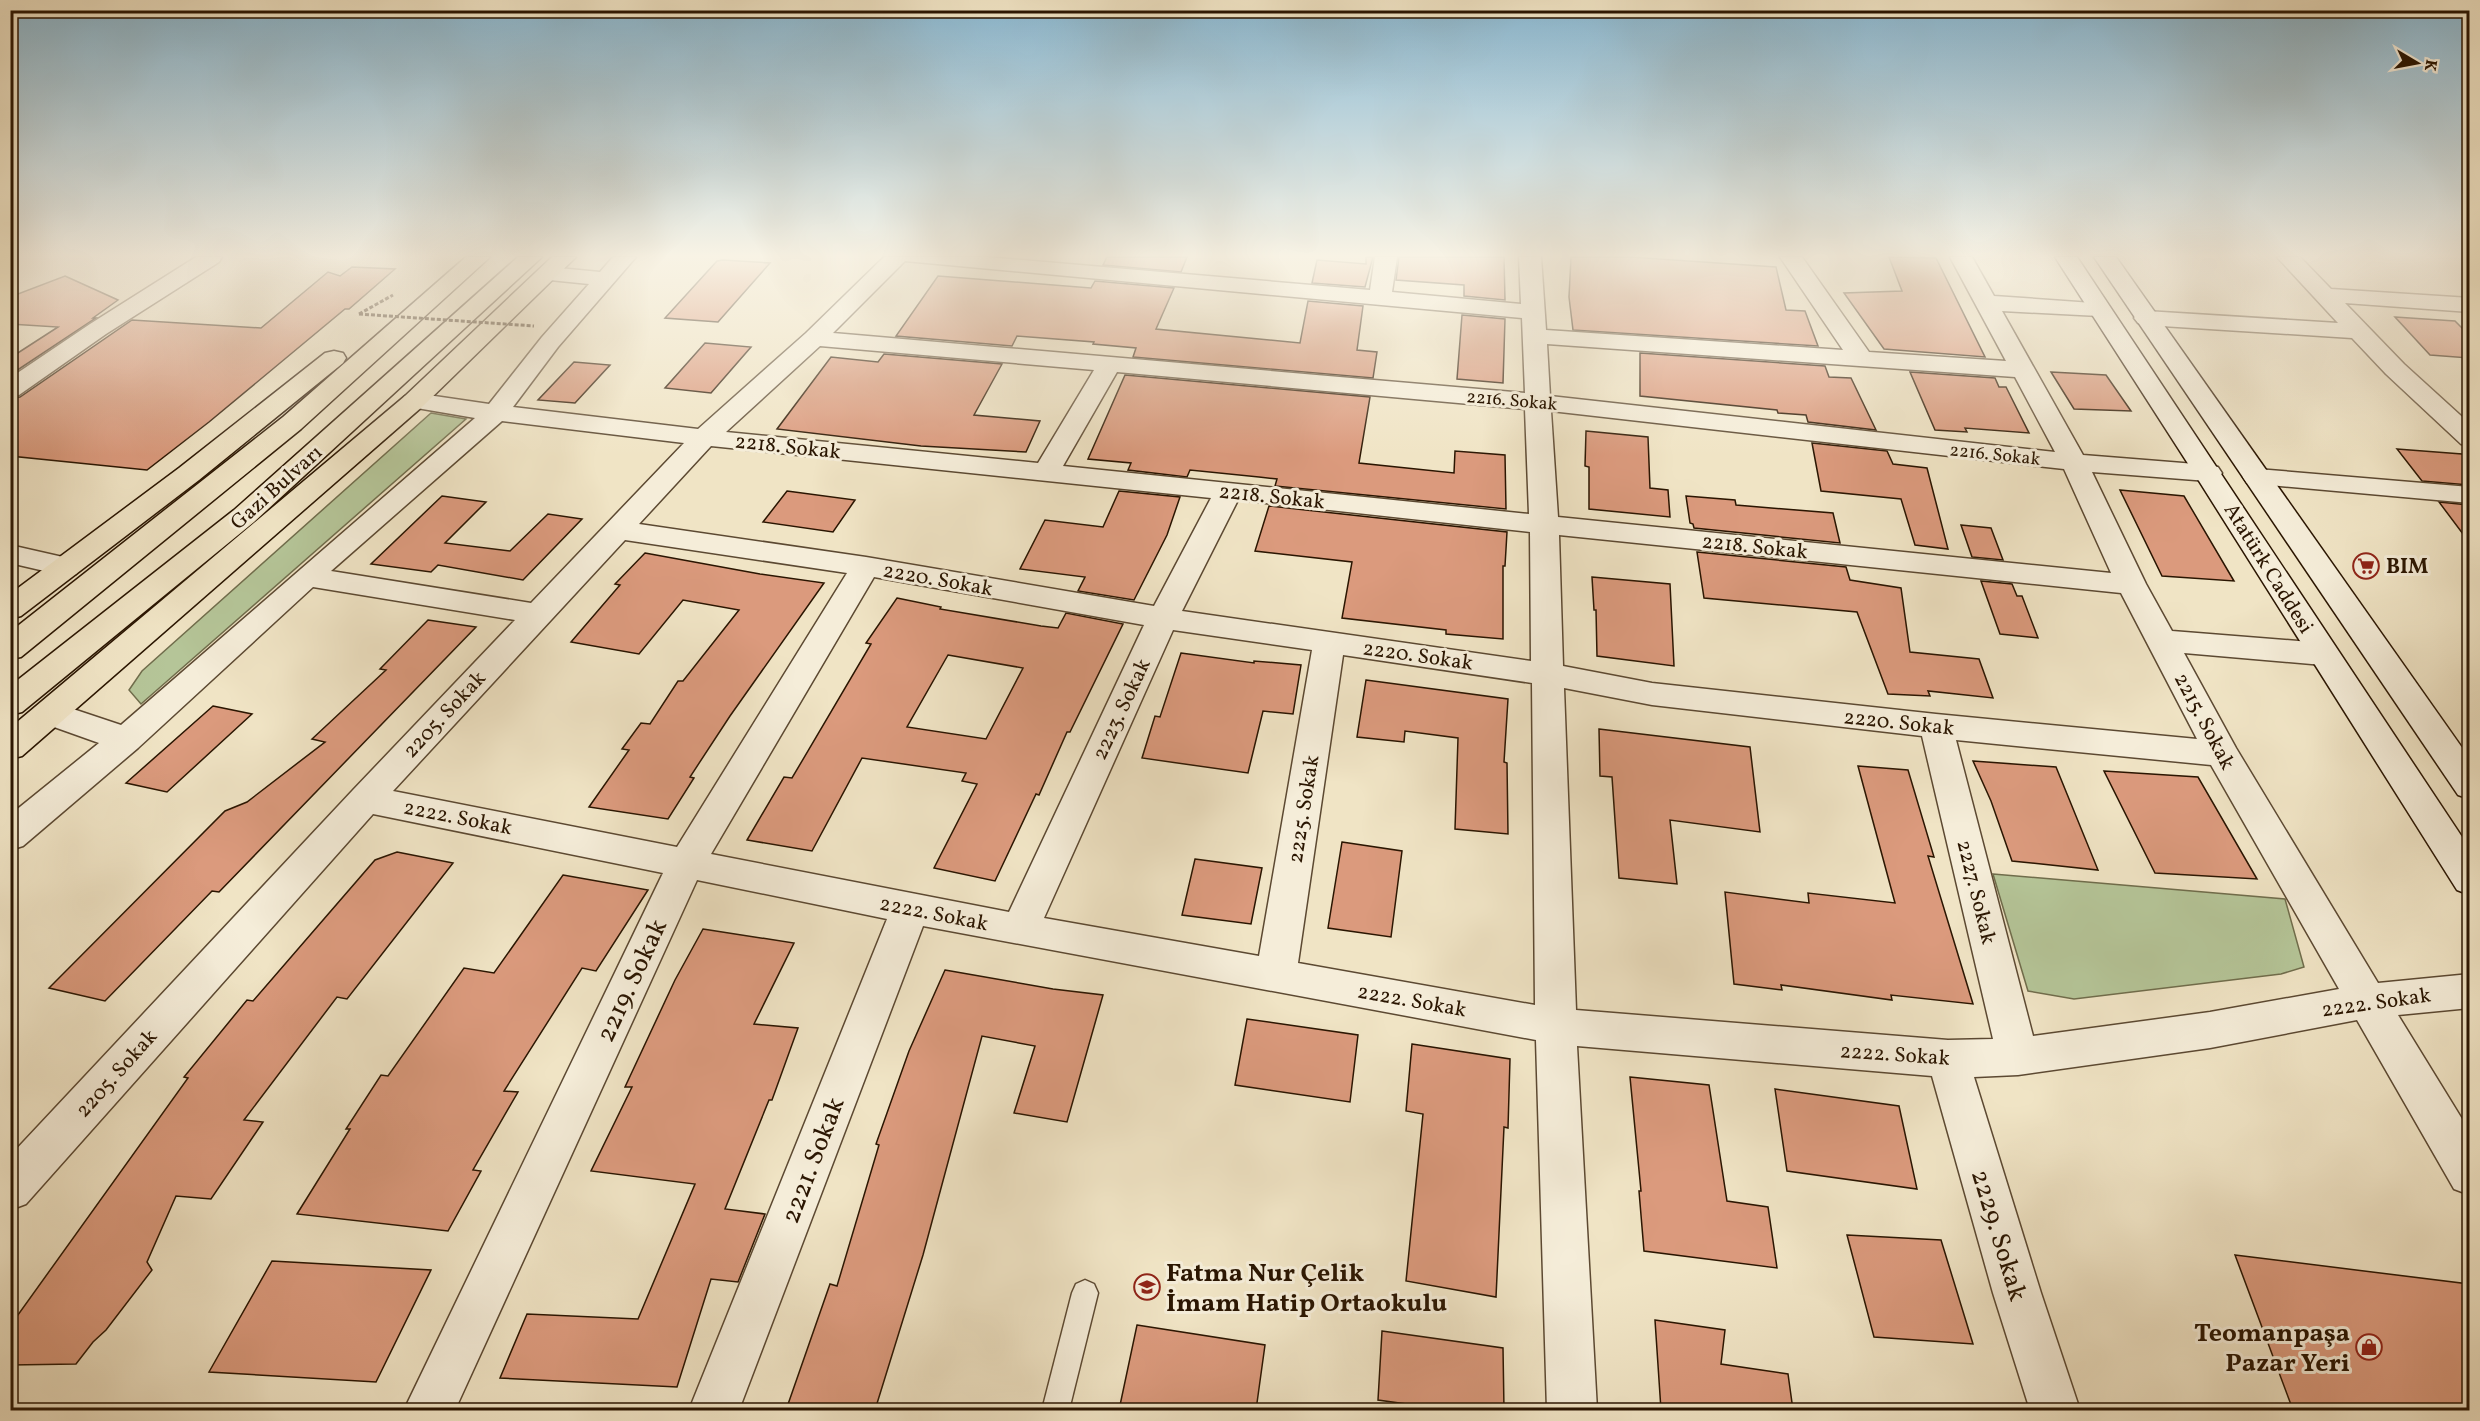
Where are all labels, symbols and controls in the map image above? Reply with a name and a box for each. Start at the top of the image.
north arrow [2387,33,2447,93]
text: K [2418,58,2442,73]
street label: 2216. Sokak [1465,385,1559,418]
street label: 2218. Sokak [733,428,843,468]
street label: 2216. Sokak [1948,438,2042,473]
street label: Gazi Bulvarı [225,439,329,537]
street label: 2218. Sokak [1217,478,1327,518]
street label: Atatürk Caddesi [2216,498,2319,640]
street label: 2218. Sokak [1700,528,1810,568]
supermarket icon: BIM [2351,551,2381,581]
place label: BIM [2386,553,2428,582]
street label: 2220. Sokak [880,557,996,605]
street label: 2220. Sokak [1361,634,1475,679]
street label: 2223. Sokak [1086,654,1159,765]
street label: 2205. Sokak [397,665,494,765]
street label: 2215. Sokak [2166,668,2242,776]
street label: 2220. Sokak [1842,703,1956,744]
street label: 2225. Sokak [1282,753,1327,865]
street label: 2222. Sokak [401,794,515,843]
street label: 2227. Sokak [1949,837,2003,948]
street label: 2222. Sokak [877,890,991,939]
street label: 2219. Sokak [589,913,677,1048]
street label: 2222. Sokak [1355,978,1469,1025]
street label: 2222. Sokak [2320,981,2433,1026]
street label: 2205. Sokak [70,1023,165,1125]
street label: 2222. Sokak [1839,1037,1951,1074]
street label: 2221. Sokak [773,1092,854,1229]
street label: 2229. Sokak [1961,1165,2035,1306]
place label: Fatma Nur Çelik İmam Hatip Ortaokulu [1166,1256,1447,1322]
school or university icon: Fatma Nur Çelik İmam Hatip Ortaokulu [1132,1272,1162,1302]
place label: Teomanpaşa Pazar Yeri [2194,1316,2350,1382]
shop icon: Teomanpaşa Pazar Yeri [2354,1332,2384,1362]

